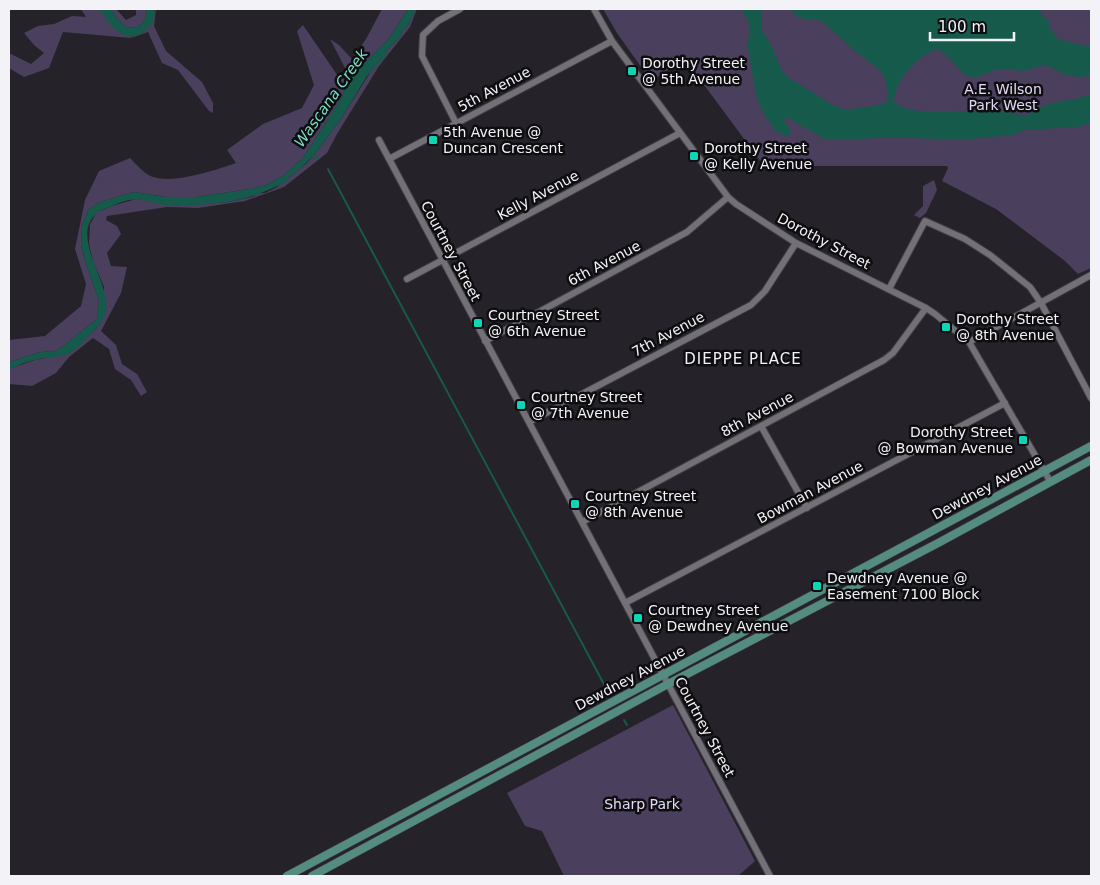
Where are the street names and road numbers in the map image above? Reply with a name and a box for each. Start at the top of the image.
street label: 5th Avenue [455,63,533,115]
street label: Kelly Avenue [495,167,581,223]
street label: Courtney Street [418,198,484,304]
street label: Dorothy Street [775,210,874,272]
street label: 6th Avenue [565,237,643,289]
street label: 7th Avenue [629,308,707,360]
street label: 8th Avenue [718,388,796,440]
street label: Dewdney Avenue [929,451,1045,523]
street label: Bowman Avenue [755,457,865,527]
street label: Dewdney Avenue [572,642,688,714]
street label: Courtney Street [672,674,738,780]

